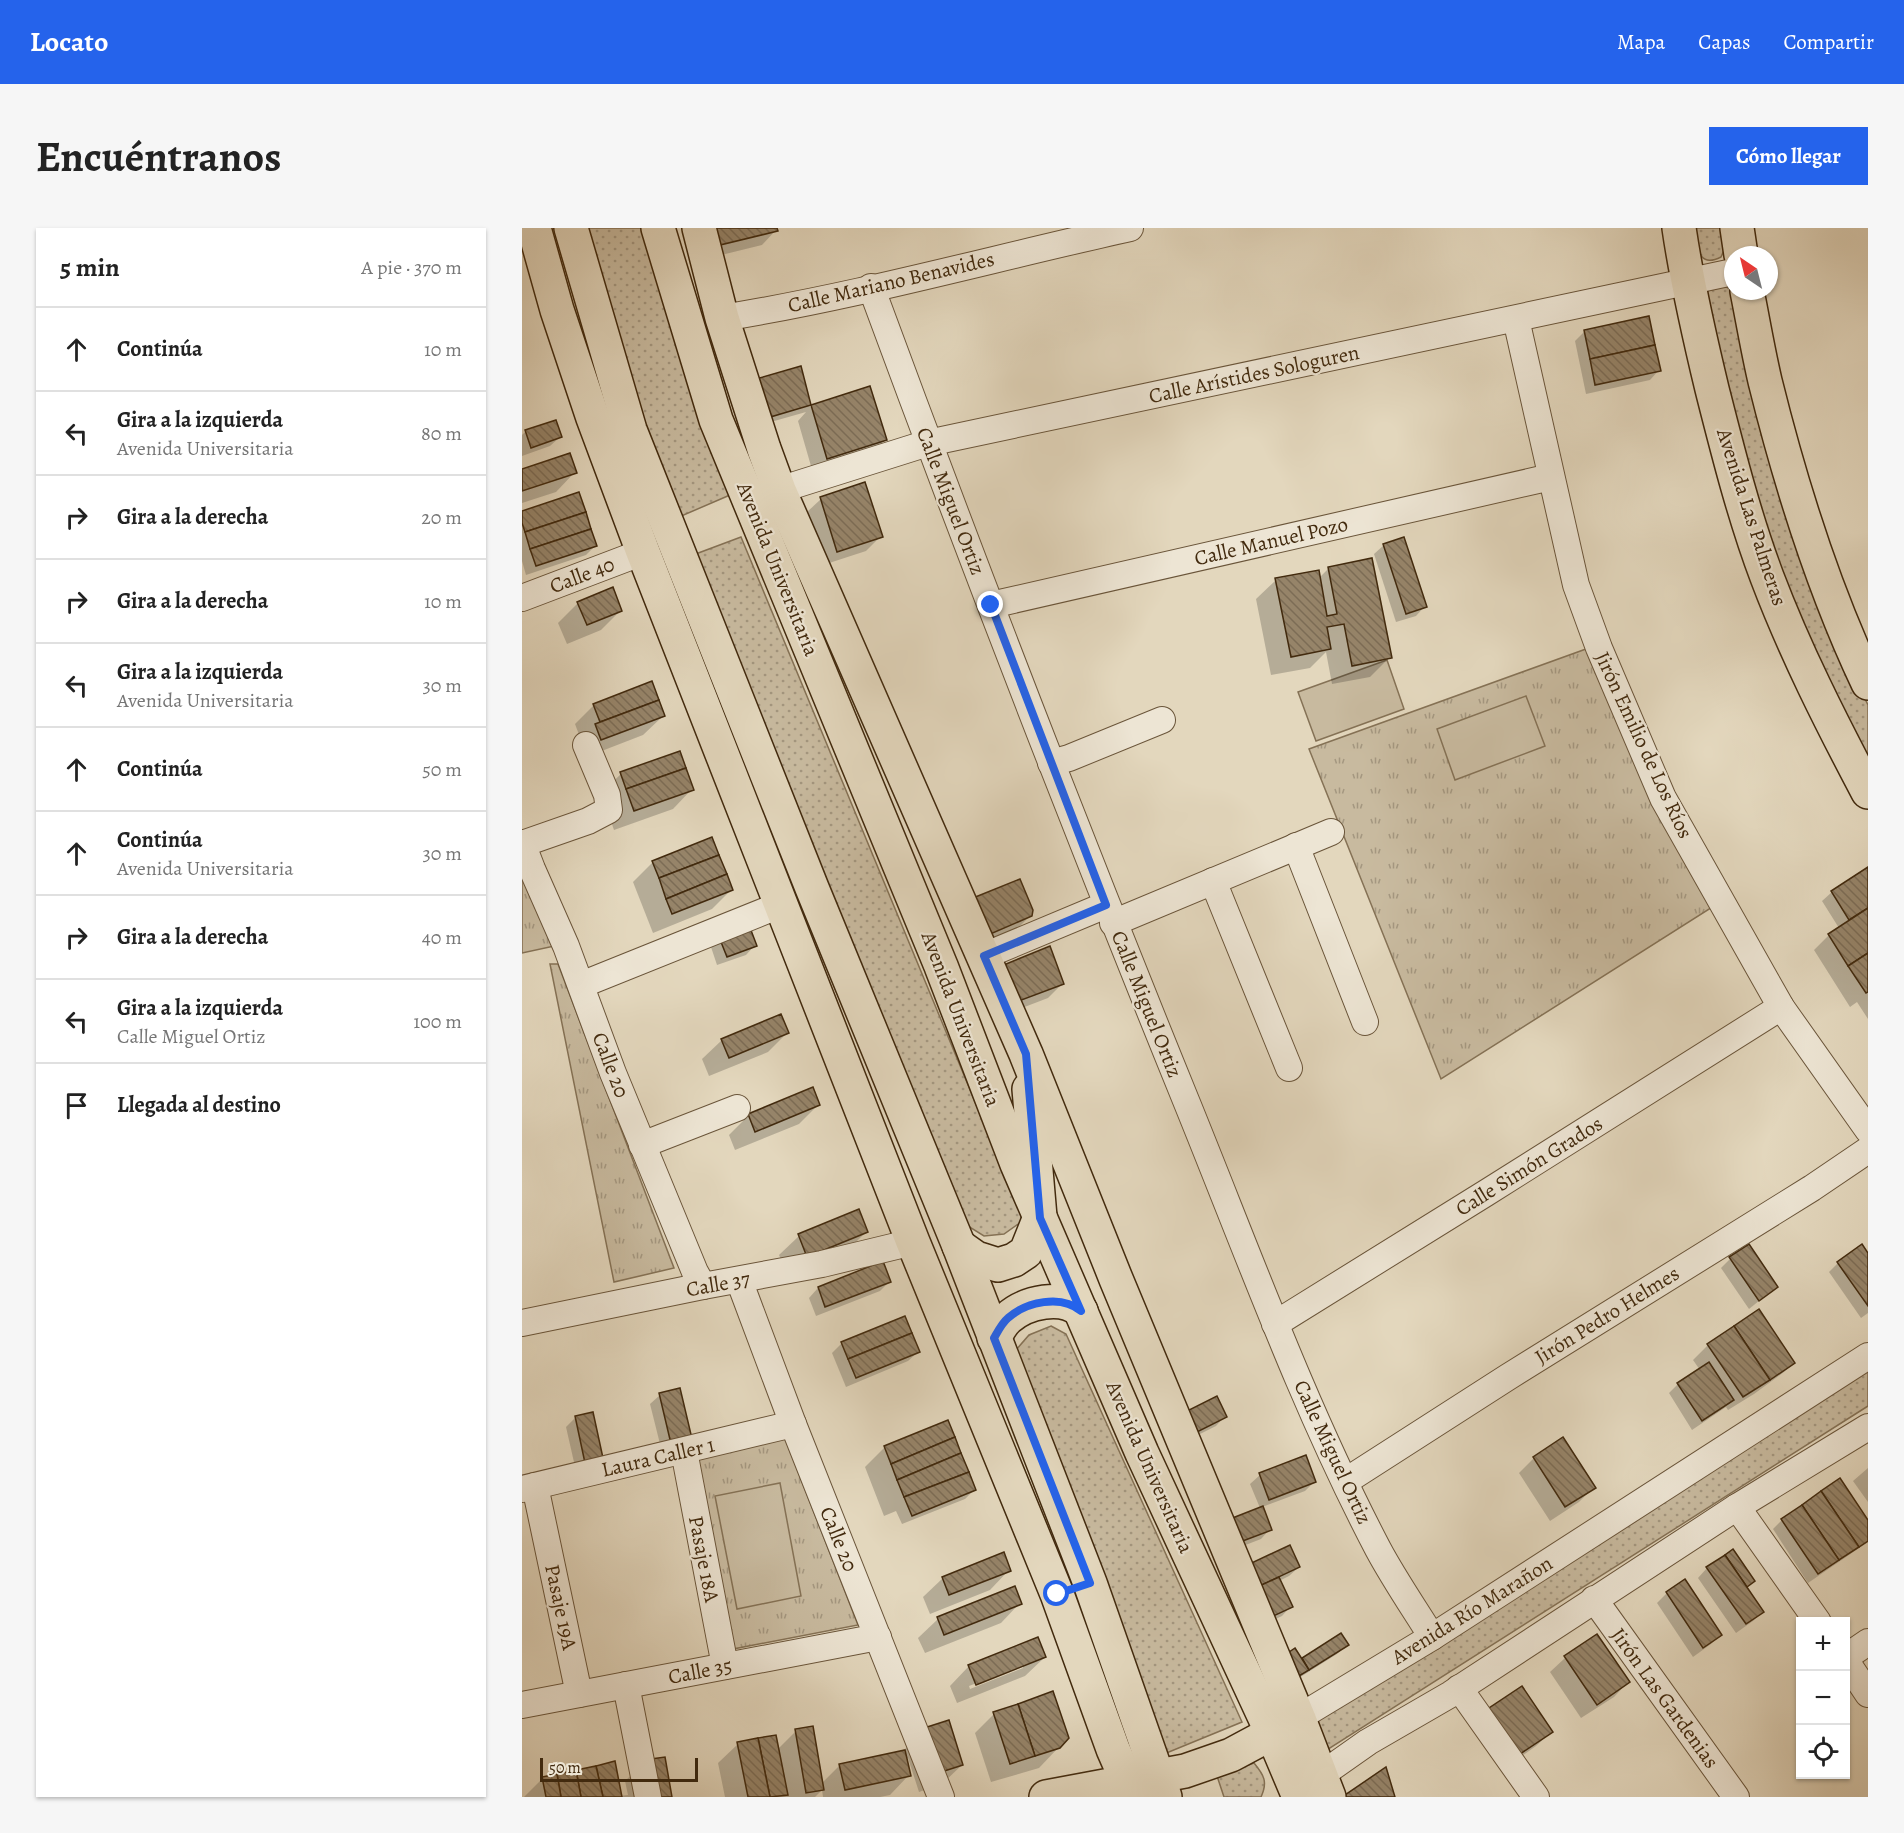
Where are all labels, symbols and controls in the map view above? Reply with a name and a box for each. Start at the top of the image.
text: Locato [30,23,108,61]
text: Mapa [1617,28,1665,56]
text: Capas [1698,28,1751,56]
text: Compartir [1784,28,1874,56]
button: Cómo llegar [1709,127,1868,185]
text: Encuéntranos [36,128,281,185]
street label: Calle Mariano Benavides [785,245,997,319]
north arrow [1724,246,1778,300]
text: 5 min [60,250,120,285]
text: A pie · 370 m [361,254,462,281]
icon: ahead [60,333,93,366]
text: Continúa [117,334,203,364]
text: 10 m [424,336,462,363]
street label: Calle Arístides Sologuren [1146,338,1362,410]
text: Gira a la izquierda [117,405,283,435]
icon: left [60,417,93,450]
text: 80 m [421,420,462,447]
street label: Calle Miguel Ortiz [910,423,992,579]
street label: Avenida Las Palmeras [1710,424,1794,609]
text: Avenida Universitaria [117,435,294,462]
street label: Avenida Universitaria [730,477,826,660]
icon: right [60,501,93,534]
text: Gira a la derecha [117,502,268,532]
text: 20 m [421,504,462,531]
street label: Calle Manuel Pozo [1191,510,1351,572]
street label: Calle 40 [545,550,619,600]
icon: right [60,585,93,618]
text: Gira a la derecha [117,586,268,616]
text: 10 m [424,588,462,615]
route end [977,591,1003,617]
street label: Jirón Emilio de Los Ríos [1588,647,1700,843]
text: Gira a la izquierda [117,657,283,687]
icon: left [60,669,93,702]
text: 30 m [422,672,462,699]
text: Avenida Universitaria [117,687,294,714]
icon: ahead [60,753,93,786]
text: Continúa [117,754,203,784]
text: 50 m [422,756,462,783]
text: Continúa [117,825,203,855]
icon: ahead [60,837,93,870]
text: 30 m [422,840,462,867]
text: Avenida Universitaria [117,855,294,882]
icon: right [60,921,93,954]
text: Gira a la derecha [117,922,268,952]
text: 40 m [422,924,462,951]
street label: Avenida Universitaria [914,926,1007,1111]
street label: Calle Miguel Ortiz [1105,926,1189,1082]
text: Gira a la izquierda [117,993,283,1023]
icon: left [60,1005,93,1038]
text: 100 m [413,1008,462,1035]
text: Calle Miguel Ortiz [117,1023,265,1050]
street label: Calle 20 [586,1028,636,1102]
icon: arrive [60,1089,93,1122]
text: Llegada al destino [117,1090,281,1120]
street label: Calle Simón Grados [1450,1109,1608,1223]
street label: Jirón Pedro Helmes [1529,1259,1685,1371]
street label: Calle 37 [684,1265,752,1303]
street label: Calle Miguel Ortiz [1287,1375,1379,1529]
street label: Avenida Universitaria [1099,1376,1201,1558]
street label: Laura Caller 1 [599,1430,717,1484]
street label: Calle 20 [813,1502,865,1576]
street label: Pasaje 18A [682,1513,726,1605]
street label: Avenida Río Marañon [1385,1549,1558,1671]
street label: Pasaje 19A [538,1562,584,1653]
route start [1043,1580,1069,1606]
map controls [1796,1617,1850,1779]
button: + [1796,1617,1850,1671]
street label: Jirón Las Gardenias [1605,1622,1725,1774]
street label: Calle 35 [666,1651,734,1691]
button: − [1796,1671,1850,1725]
button: locate [1796,1725,1850,1779]
scale bar [540,1755,698,1782]
text: 50 m [549,1757,581,1779]

